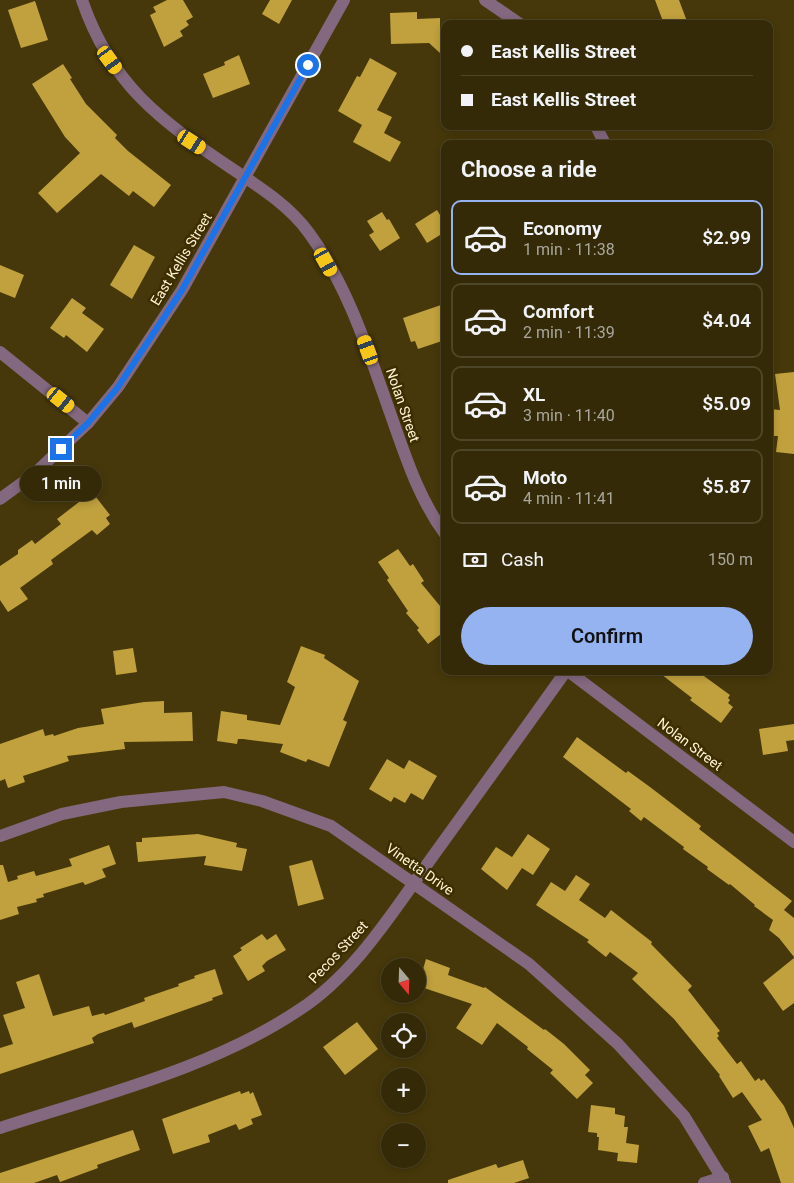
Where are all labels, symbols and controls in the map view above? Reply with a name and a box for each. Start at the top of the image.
text: East Kellis Street [491,40,636,63]
car [95,43,124,77]
route start [297,54,319,76]
text: East Kellis Street [491,88,636,111]
car [175,128,208,156]
text: Choose a ride [461,157,597,182]
street label: East Kellis Street [147,210,215,308]
icon: car [463,215,508,260]
text: Economy [523,217,602,240]
text: $2.99 [702,226,751,249]
text: 1 min · 11:38 [523,240,615,259]
car [312,245,339,279]
icon: car [463,298,508,343]
text: Comfort [523,300,594,323]
text: $4.04 [702,309,751,332]
text: 2 min · 11:39 [523,323,615,342]
car [355,333,380,367]
street label: Nolan Street [383,366,423,444]
icon: car [463,381,508,426]
text: XL [523,383,545,406]
car [44,385,77,415]
text: $5.09 [702,392,751,415]
text: 3 min · 11:40 [523,406,615,425]
route end [50,438,72,460]
icon: car [463,464,508,509]
callout: 1 min [20,466,102,502]
text: Moto [523,466,567,489]
text: 1 min [41,474,81,493]
text: $5.87 [702,475,751,498]
text: 4 min · 11:41 [523,489,615,508]
icon: cash [461,546,489,574]
text: Cash [501,548,544,571]
text: 150 m [708,550,753,569]
button: Confirm [461,607,753,665]
street label: Nolan Street [654,714,726,774]
street label: Vinetta Drive [383,840,457,898]
street label: Pecos Street [305,917,371,986]
north arrow [381,958,426,1002]
map controls [381,958,426,1168]
button: locate [381,1013,426,1058]
button: + [381,1068,426,1113]
button: − [381,1123,426,1168]

